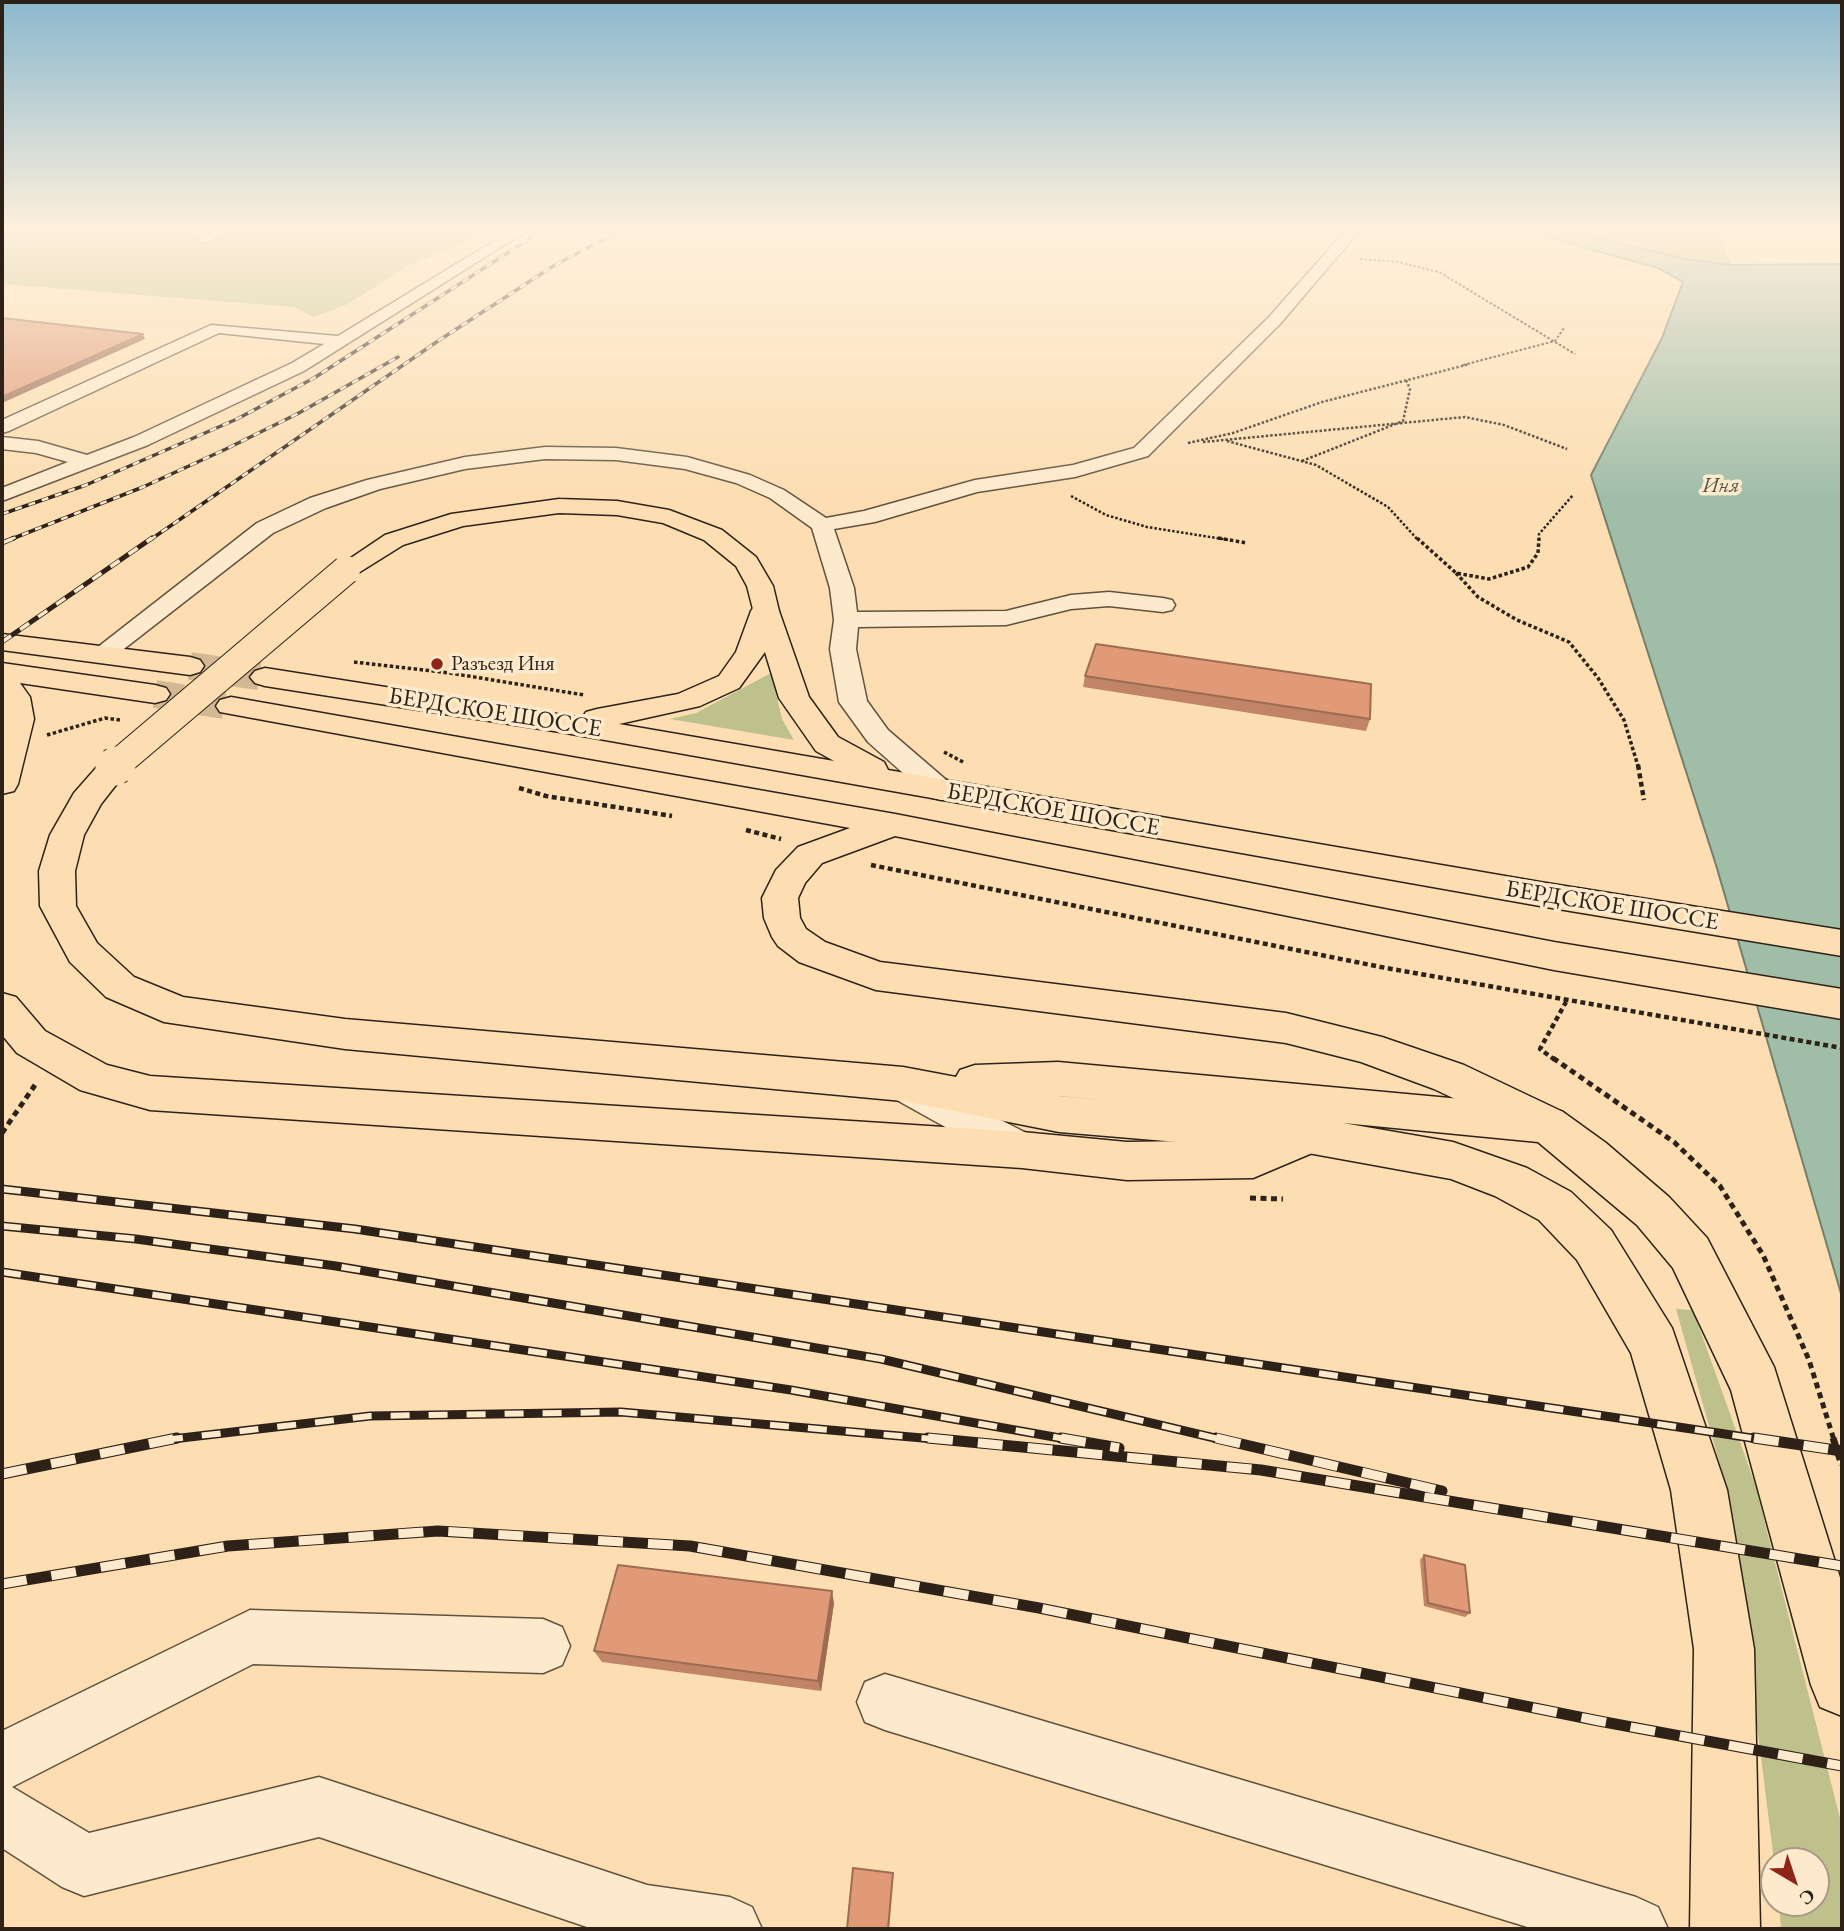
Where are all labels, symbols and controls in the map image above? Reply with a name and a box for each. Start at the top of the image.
water label: Иня [1702,473,1740,499]
place label: Разъезд Иня [451,651,555,677]
marker: Разъезд Иня [429,656,445,672]
street label: БЕРДСКОЕ ШОССЕ [386,682,604,744]
street label: БЕРДСКОЕ ШОССЕ [944,777,1162,843]
street label: БЕРДСКОЕ ШОССЕ [1503,875,1721,937]
north arrow [1760,1847,1830,1917]
text: С [1794,1883,1820,1911]

